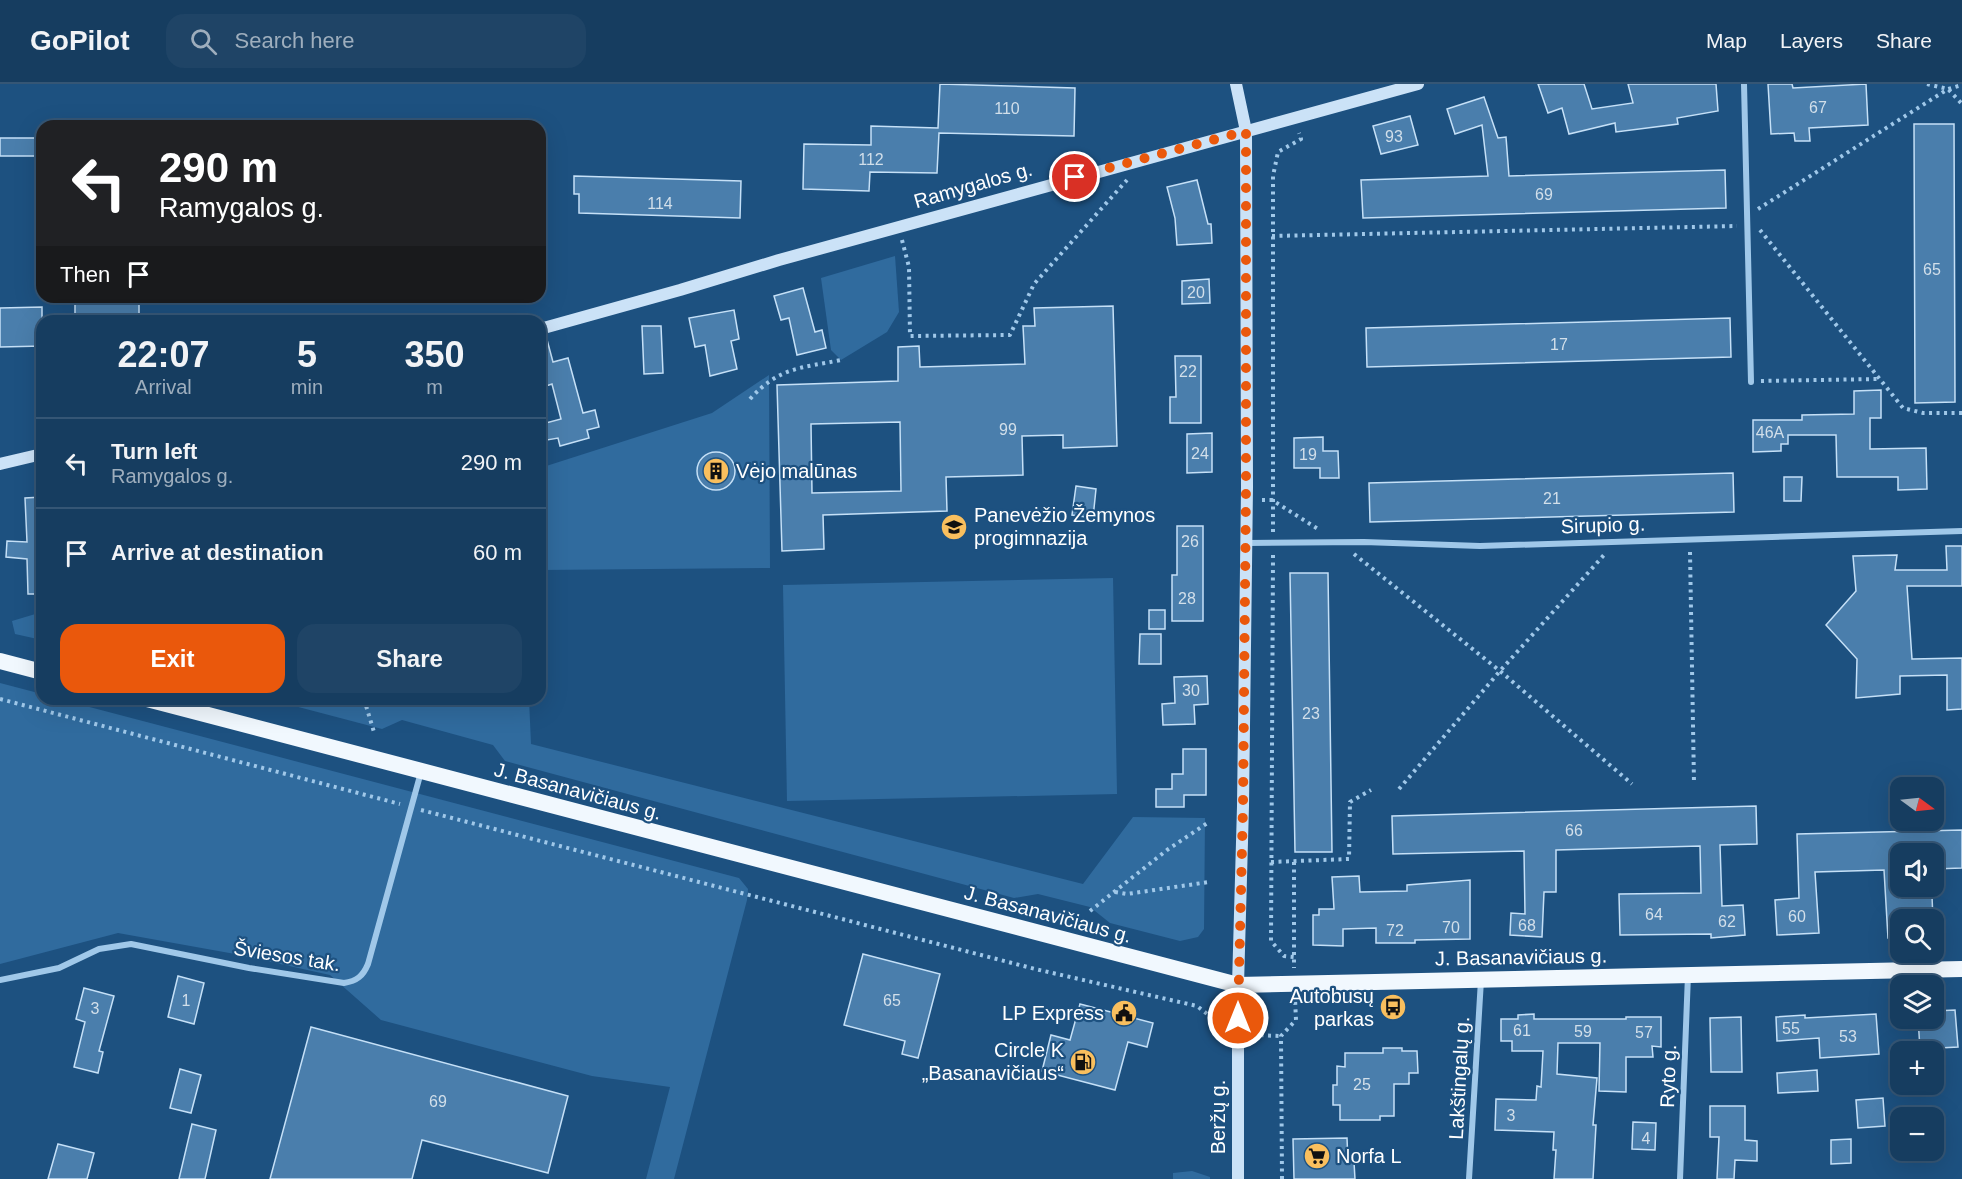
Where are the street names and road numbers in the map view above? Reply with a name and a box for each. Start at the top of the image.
street label: Ramygalos g. [911,158,1035,212]
street label: Sirupio g. [1560,513,1646,537]
street label: J. Basanavičiaus g. [492,758,664,824]
street label: J. Basanavičiaus g. [962,881,1134,947]
street label: Šviesos tak. [232,937,342,975]
street label: J. Basanavičiaus g. [1435,944,1607,970]
street label: Lakštingalų g. [1445,1016,1473,1140]
street label: Ryto g. [1656,1044,1680,1108]
street label: Beržų g. [1207,1080,1229,1154]

